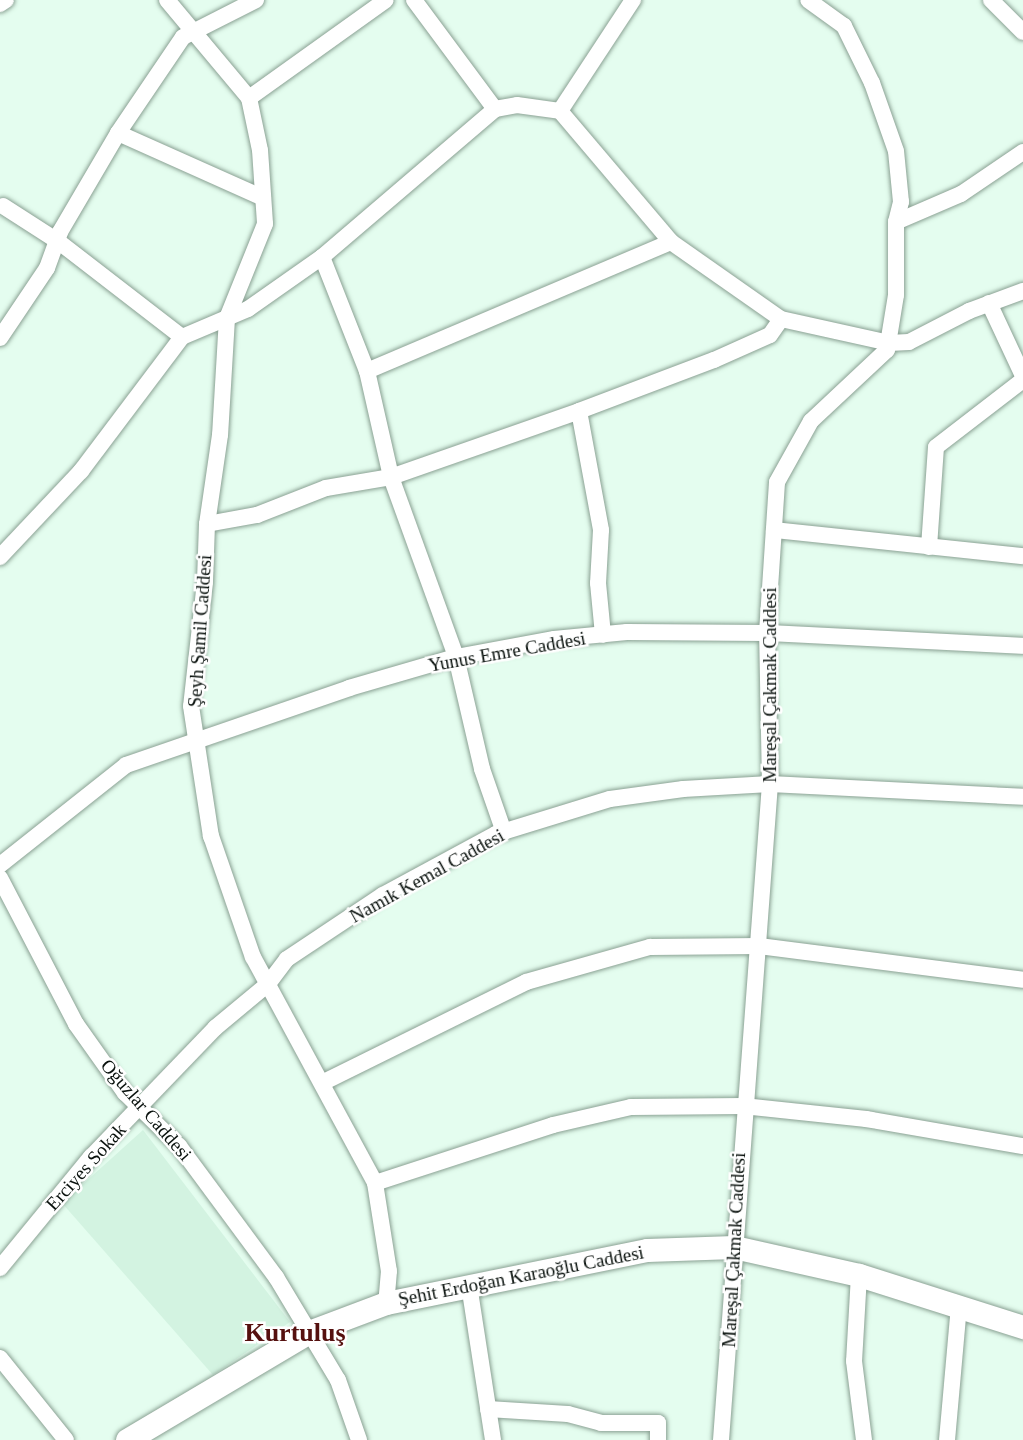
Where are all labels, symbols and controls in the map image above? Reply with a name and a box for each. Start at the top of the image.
street label: Şeyh Şamil Caddesi [183,554,217,708]
street label: Mareşal Çakmak Caddesi [759,587,781,783]
street label: Yunus Emre Caddesi [427,627,587,677]
street label: Namık Kemal Caddesi [346,824,508,928]
street label: Oğuzlar Caddesi [96,1055,196,1165]
street label: Erciyes Sokak [41,1119,131,1215]
street label: Mareşal Çakmak Caddesi [718,1152,750,1348]
street label: Şehit Erdoğan Karaoğlu Caddesi [396,1241,646,1311]
district label: Kurtuluş [244,1317,346,1349]

